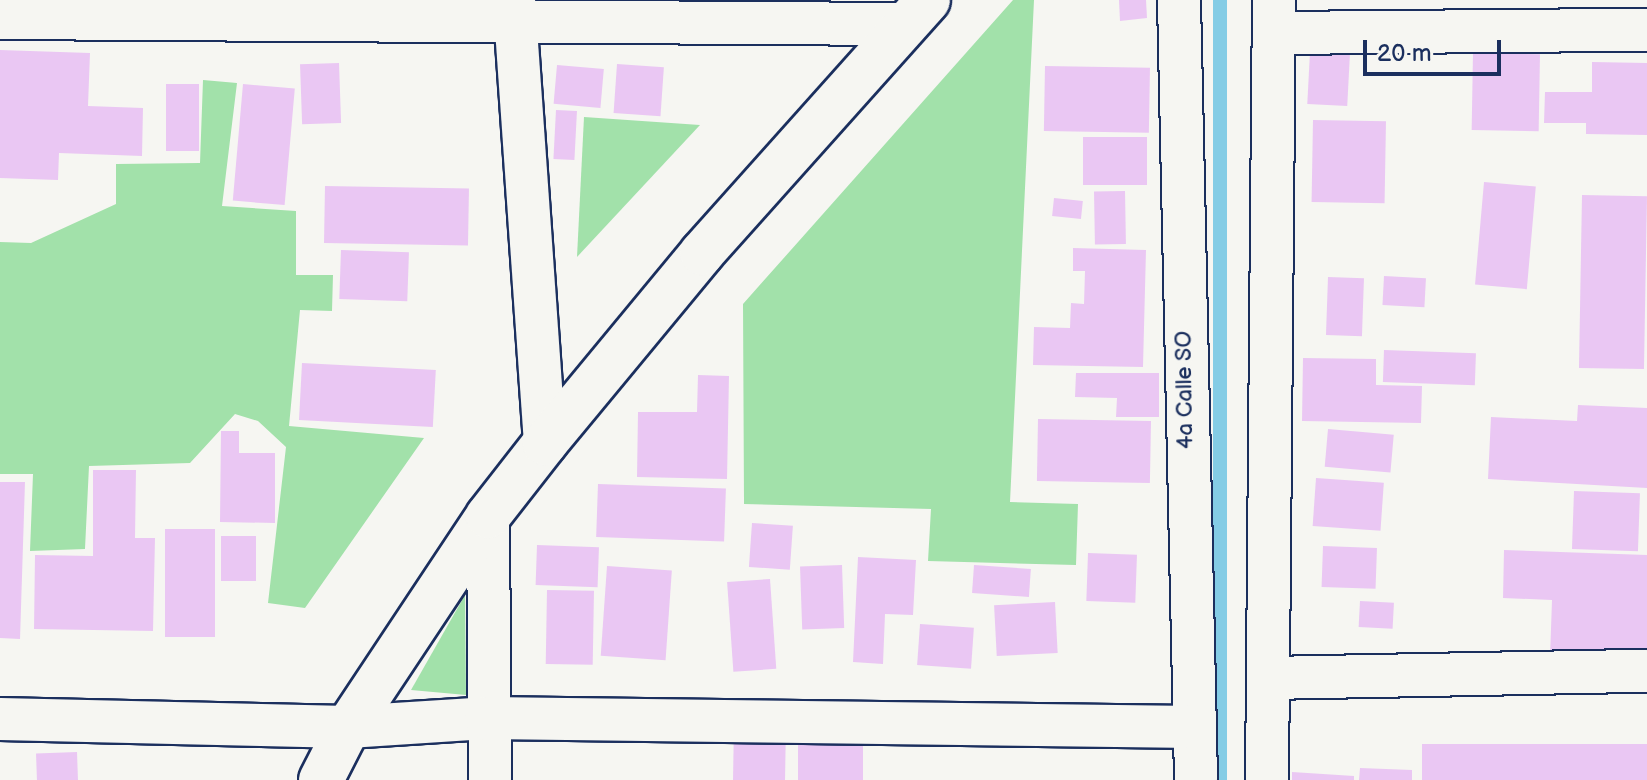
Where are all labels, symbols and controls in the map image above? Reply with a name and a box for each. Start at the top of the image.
scale bar [1367,24,1505,74]
text: 20 m [1377,39,1432,68]
street label: 4a Calle SO [1171,330,1199,450]

